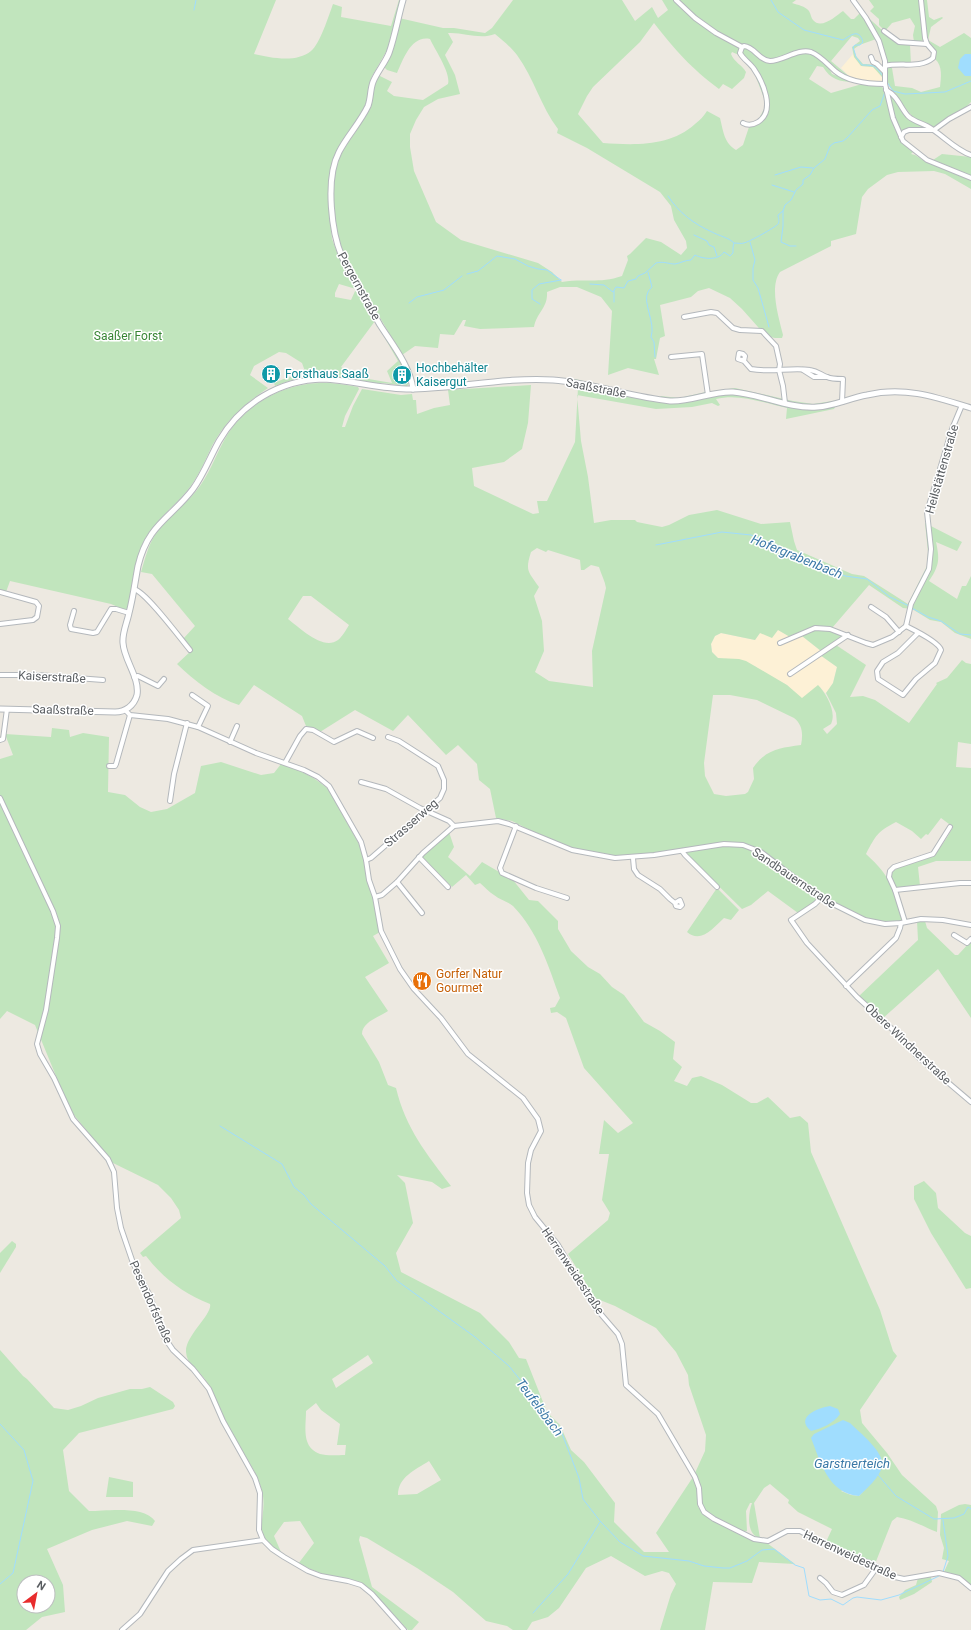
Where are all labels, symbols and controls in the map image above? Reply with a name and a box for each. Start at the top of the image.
street label: Pergernstraße [335,250,383,322]
park label: Saaßer Forst [94,329,162,343]
place label: Hochbehälter Kaisergut [416,361,488,389]
building icon: Forsthaus Saaß [260,363,282,385]
building icon: Hochbehälter Kaisergut [391,364,413,386]
place label: Forsthaus Saaß [285,367,369,381]
street label: Saaßstraße [565,375,627,401]
street label: Heilstättenstraße [923,423,961,515]
water label: Hofergrabenbach [749,531,845,582]
street label: Kaiserstraße [18,668,86,686]
street label: Saaßstraße [32,702,94,718]
street label: Strasserweg [381,796,441,850]
street label: Sandbauernstraße [749,845,839,911]
place label: Gorfer Natur Gourmet [436,967,502,995]
restaurant icon: Gorfer Natur Gourmet [411,970,433,992]
street label: Obere Windnerstraße [862,1000,954,1088]
street label: Herrenweidestraße [539,1225,607,1317]
street label: Pesendorfstraße [127,1259,175,1345]
water label: Teufelsbach [513,1375,566,1439]
water label: Garstnerteich [814,1456,890,1471]
street label: Herrenweidestraße [801,1527,899,1583]
north arrow [16,1574,56,1614]
text: N [34,1578,48,1594]

